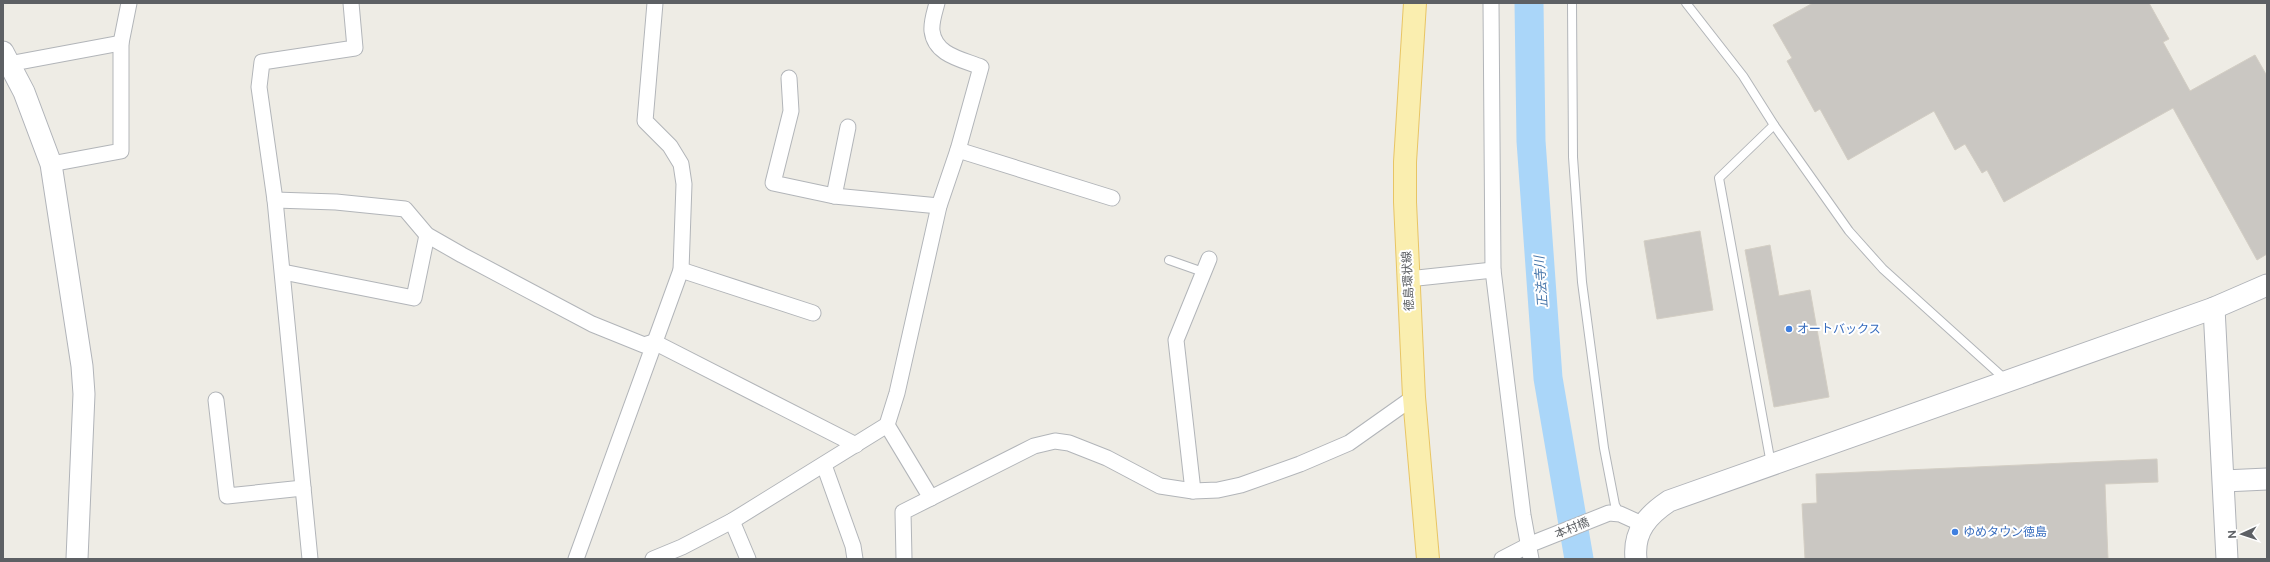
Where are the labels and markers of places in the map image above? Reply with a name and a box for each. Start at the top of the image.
place label: オートバックス [1797,322,1881,336]
marker: オートバックス [1784,324,1794,334]
place label: ゆめタウン徳島 [1963,525,2047,539]
marker: ゆめタウン徳島 [1950,527,1960,537]

